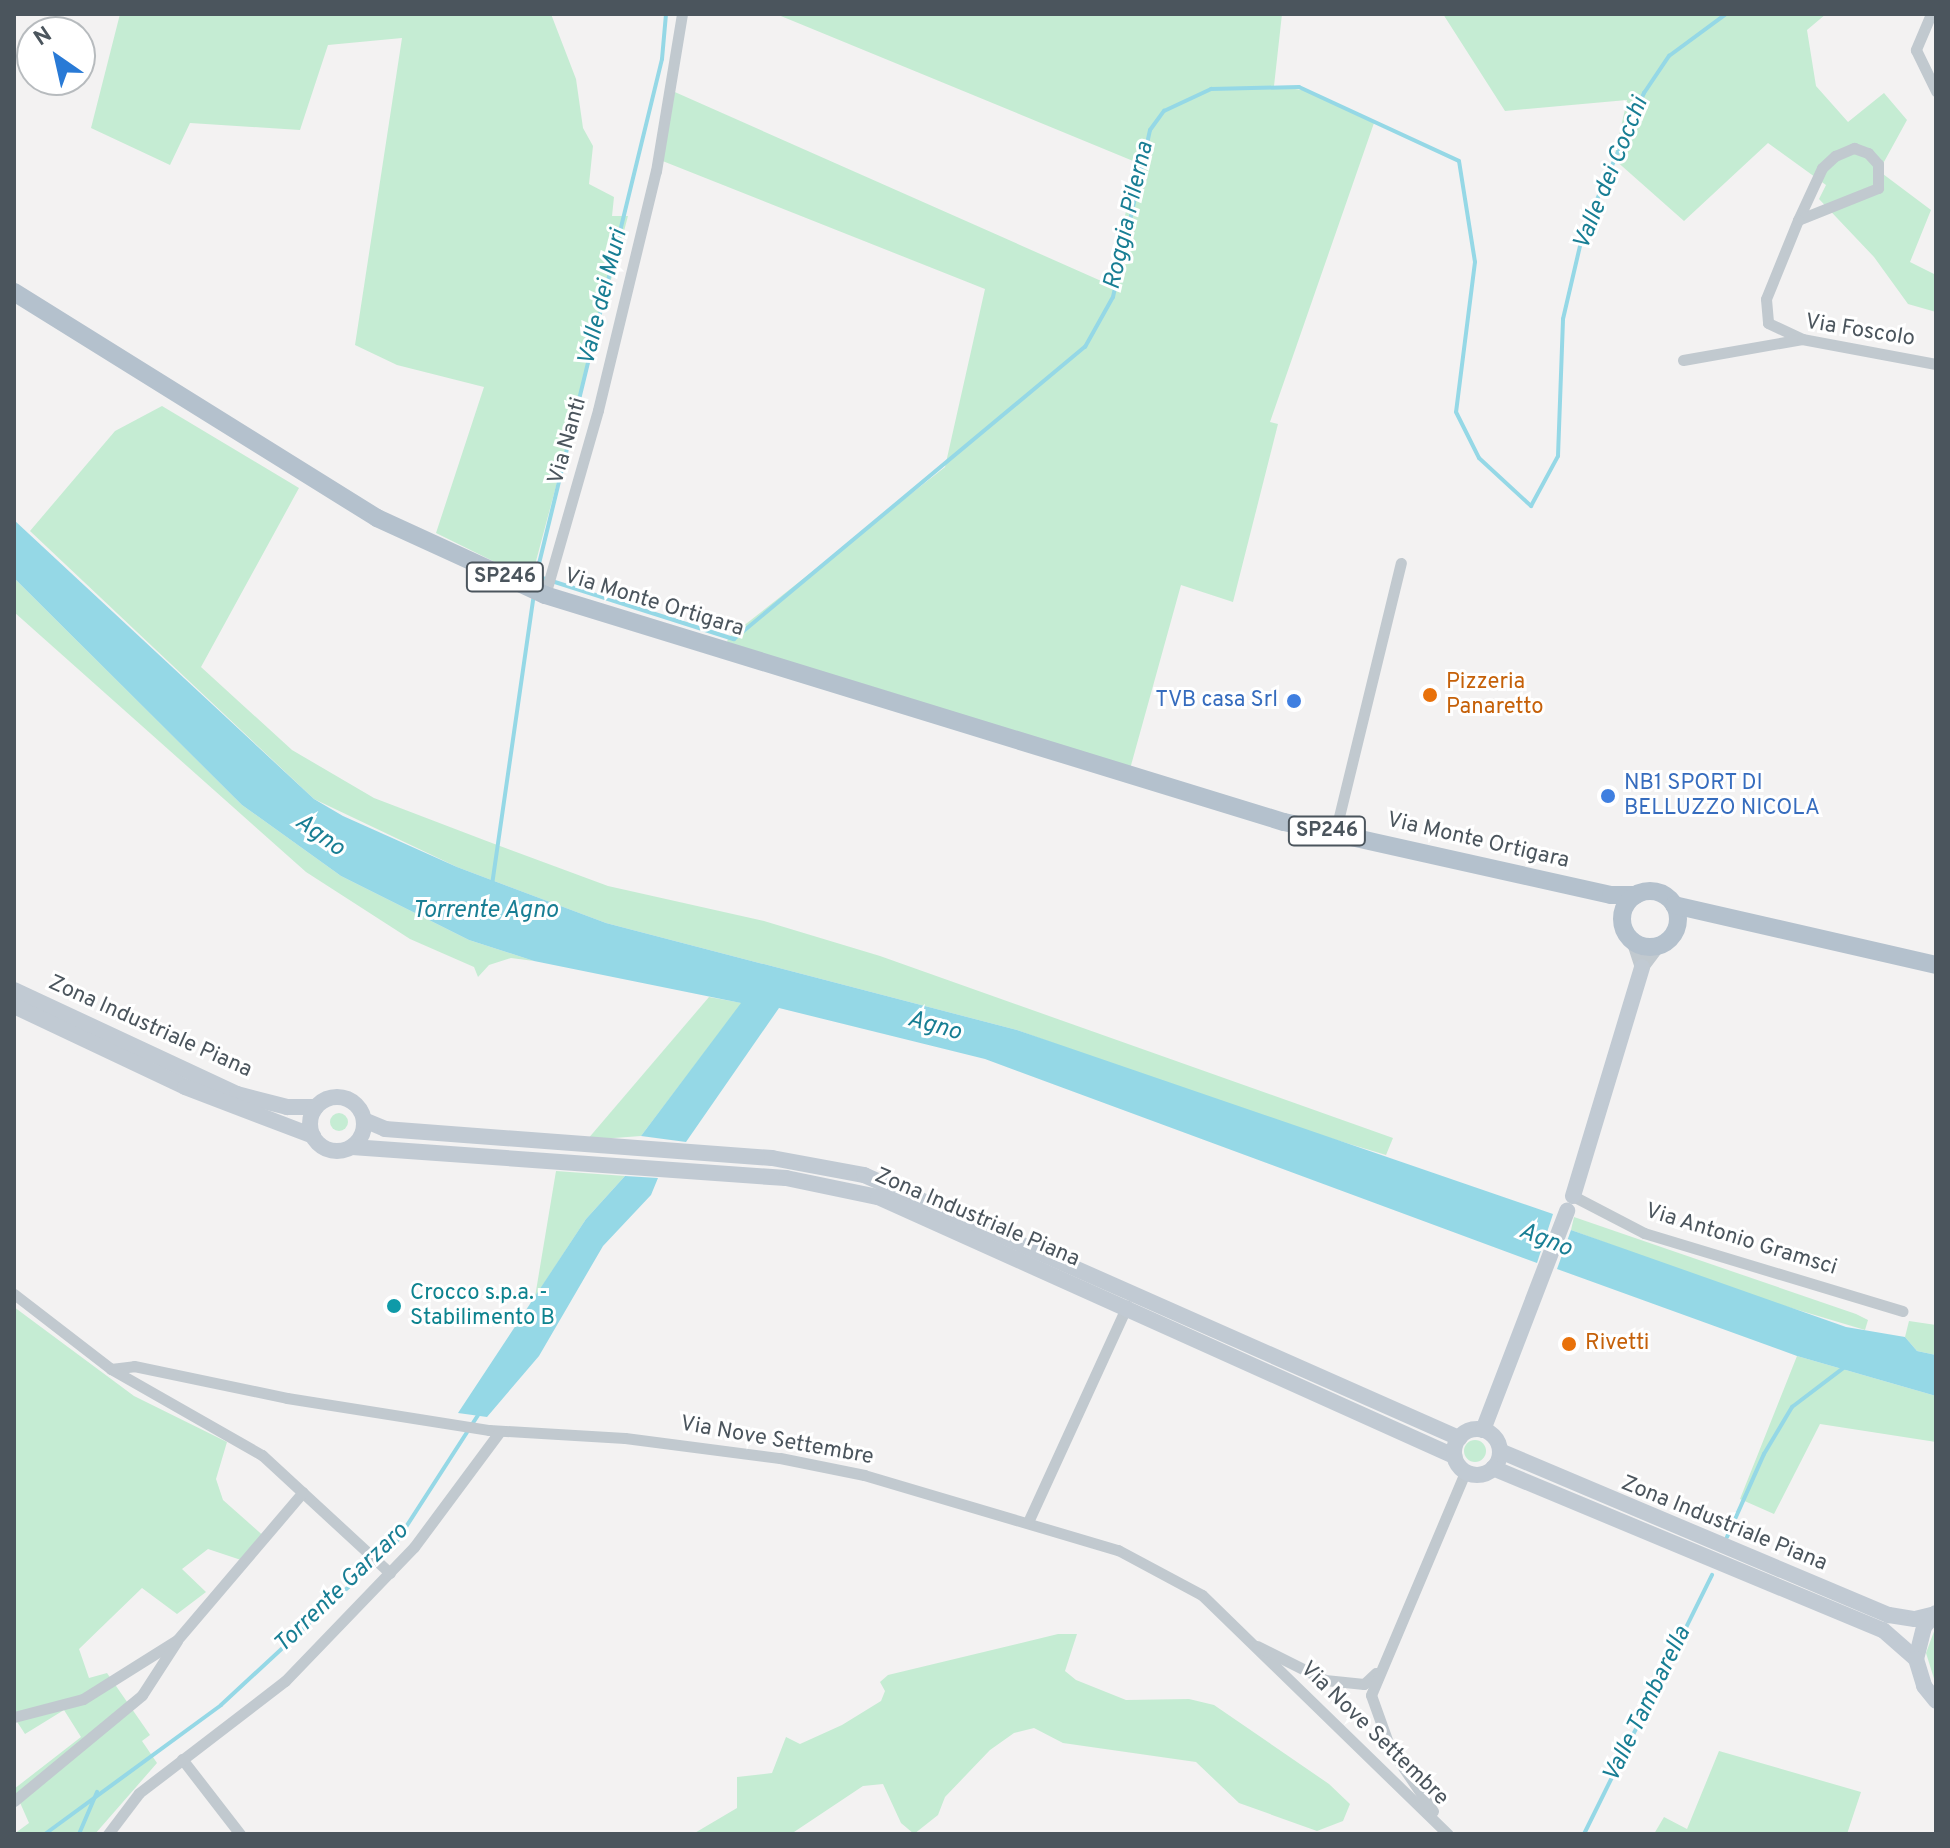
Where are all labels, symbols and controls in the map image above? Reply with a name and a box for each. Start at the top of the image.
north arrow [16,16,96,96]
text: N [29,22,58,53]
water label: Valle dei Cocchi [1568,94,1656,254]
water label: Roggia Pilerna [1099,139,1161,293]
water label: Valle dei Muri [573,227,635,369]
street label: Via Foscolo [1803,309,1917,353]
street label: Via Nanti [543,395,593,487]
road number: SP246 [465,561,545,593]
street label: Via Monte Ortigara [561,563,747,643]
place label: Pizzeria Panaretto [1446,669,1544,720]
marker: Pizzeria Panaretto [1421,686,1439,704]
place label: TVB casa Srl [1155,688,1278,714]
marker: TVB casa Srl [1285,692,1303,710]
place label: NB1 SPORT DI BELLUZZO NICOLA [1624,770,1820,822]
marker: NB1 SPORT DI BELLUZZO NICOLA [1599,787,1617,805]
street label: Via Monte Ortigara [1384,807,1572,875]
water label: Agno [289,808,349,864]
road number: SP246 [1287,815,1367,847]
water label: Torrente Agno [411,898,559,926]
street label: Zona Industriale Piana [44,970,256,1084]
water label: Agno [904,1006,964,1048]
street label: Zona Industriale Piana [870,1163,1084,1273]
street label: Via Antonio Gramsci [1642,1198,1840,1282]
water label: Agno [1514,1217,1576,1265]
place label: Crocco s.p.a. - Stabilimento B [410,1280,555,1332]
marker: Crocco s.p.a. - Stabilimento B [385,1297,403,1315]
place label: Rivetti [1585,1331,1649,1357]
marker: Rivetti [1560,1335,1578,1353]
street label: Via Nove Settembre [678,1411,876,1471]
street label: Zona Industriale Piana [1617,1471,1831,1577]
water label: Torrente Garzaro [269,1518,415,1660]
water label: Valle Tambarella [1598,1622,1698,1788]
street label: Via Nove Settembre [1294,1656,1454,1812]

